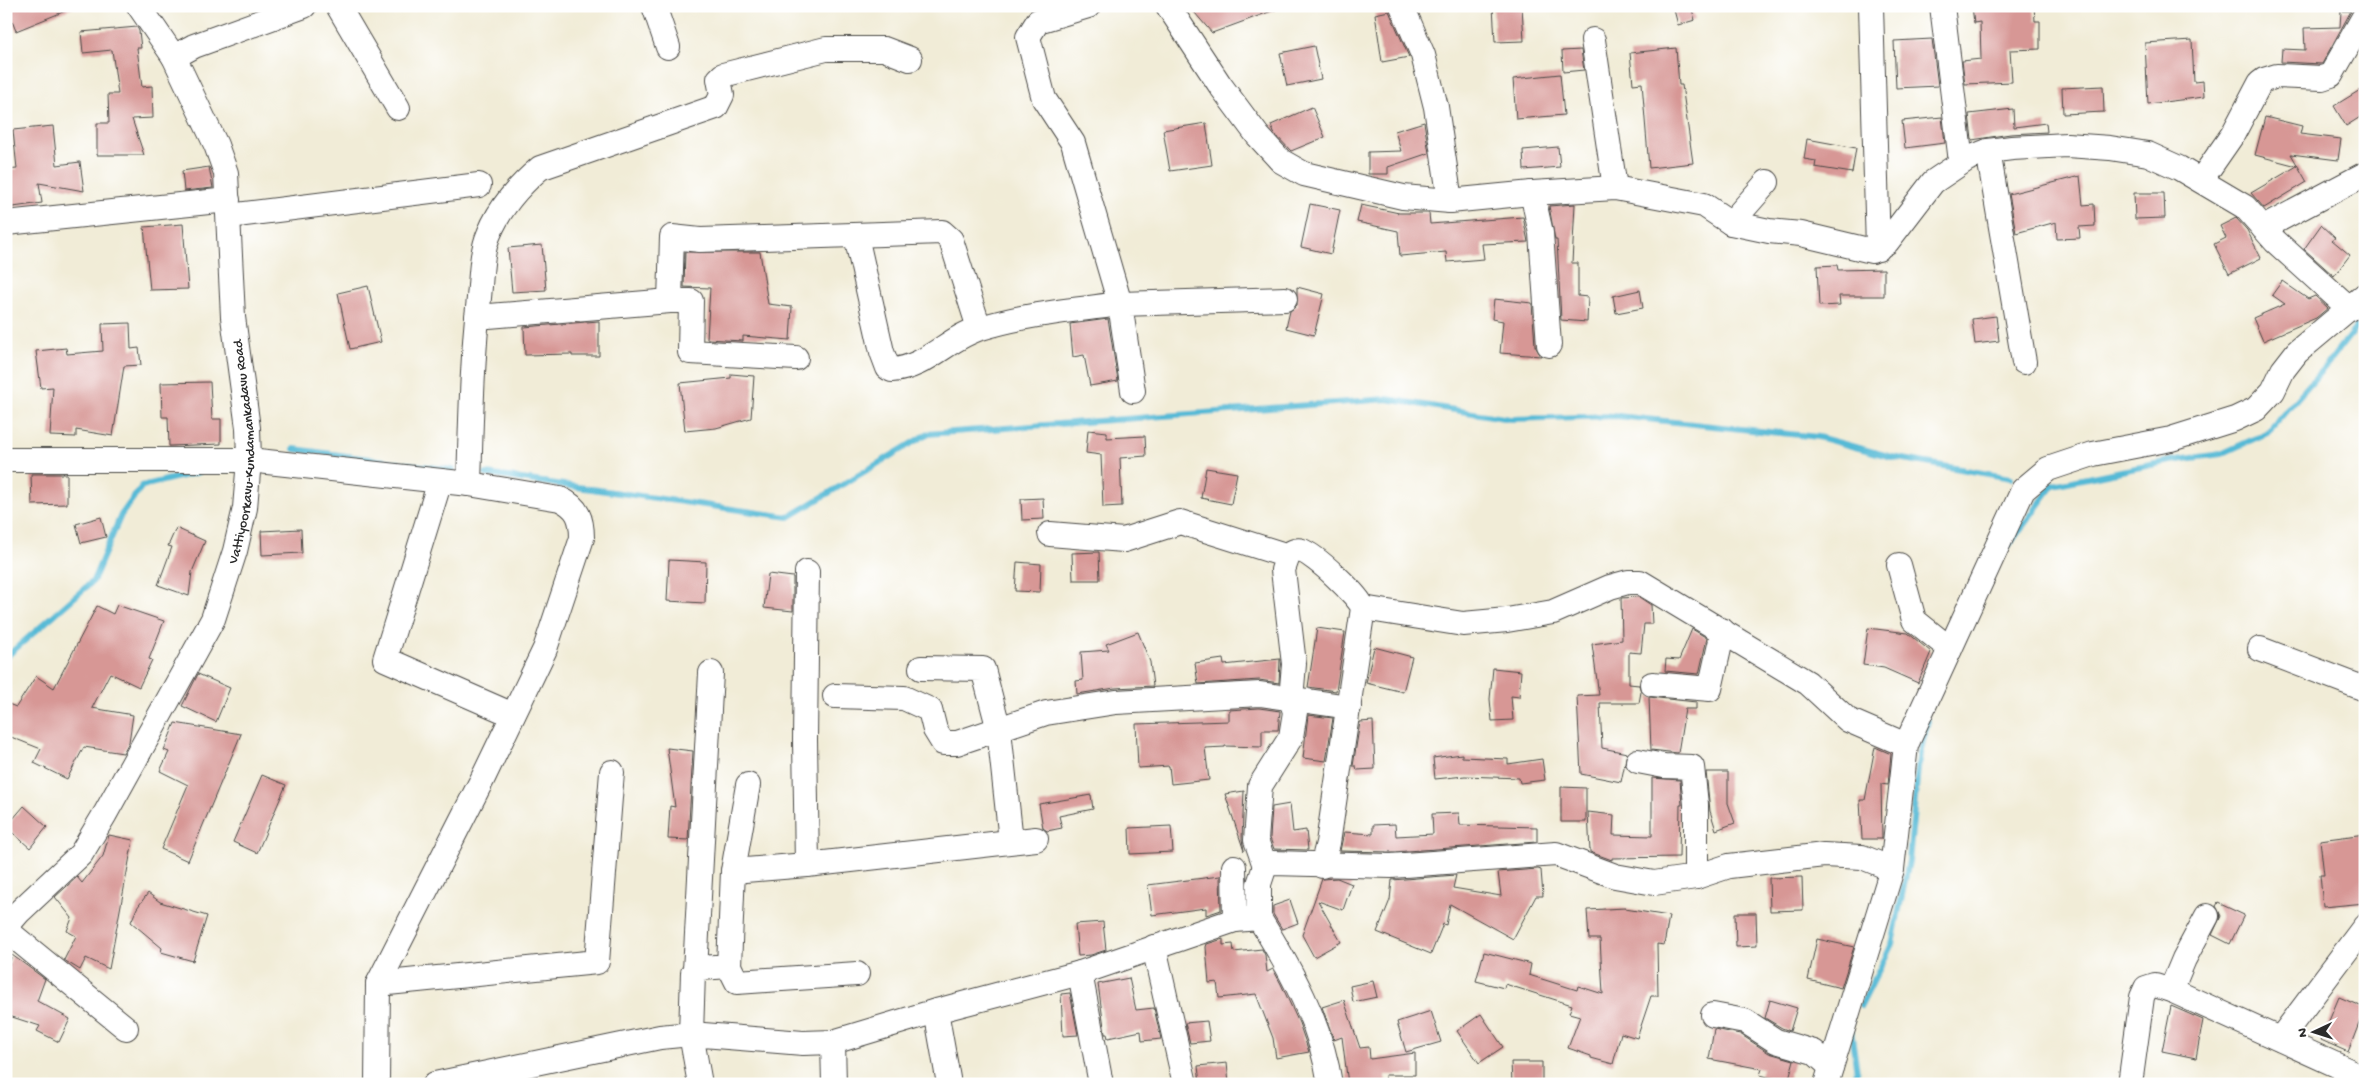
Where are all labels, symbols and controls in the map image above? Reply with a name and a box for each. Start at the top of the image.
street label: Vattiyoorkavu-Kundamankadavu Road [225,337,260,567]
north arrow [2288,1008,2338,1058]
text: N [2295,1028,2312,1038]

